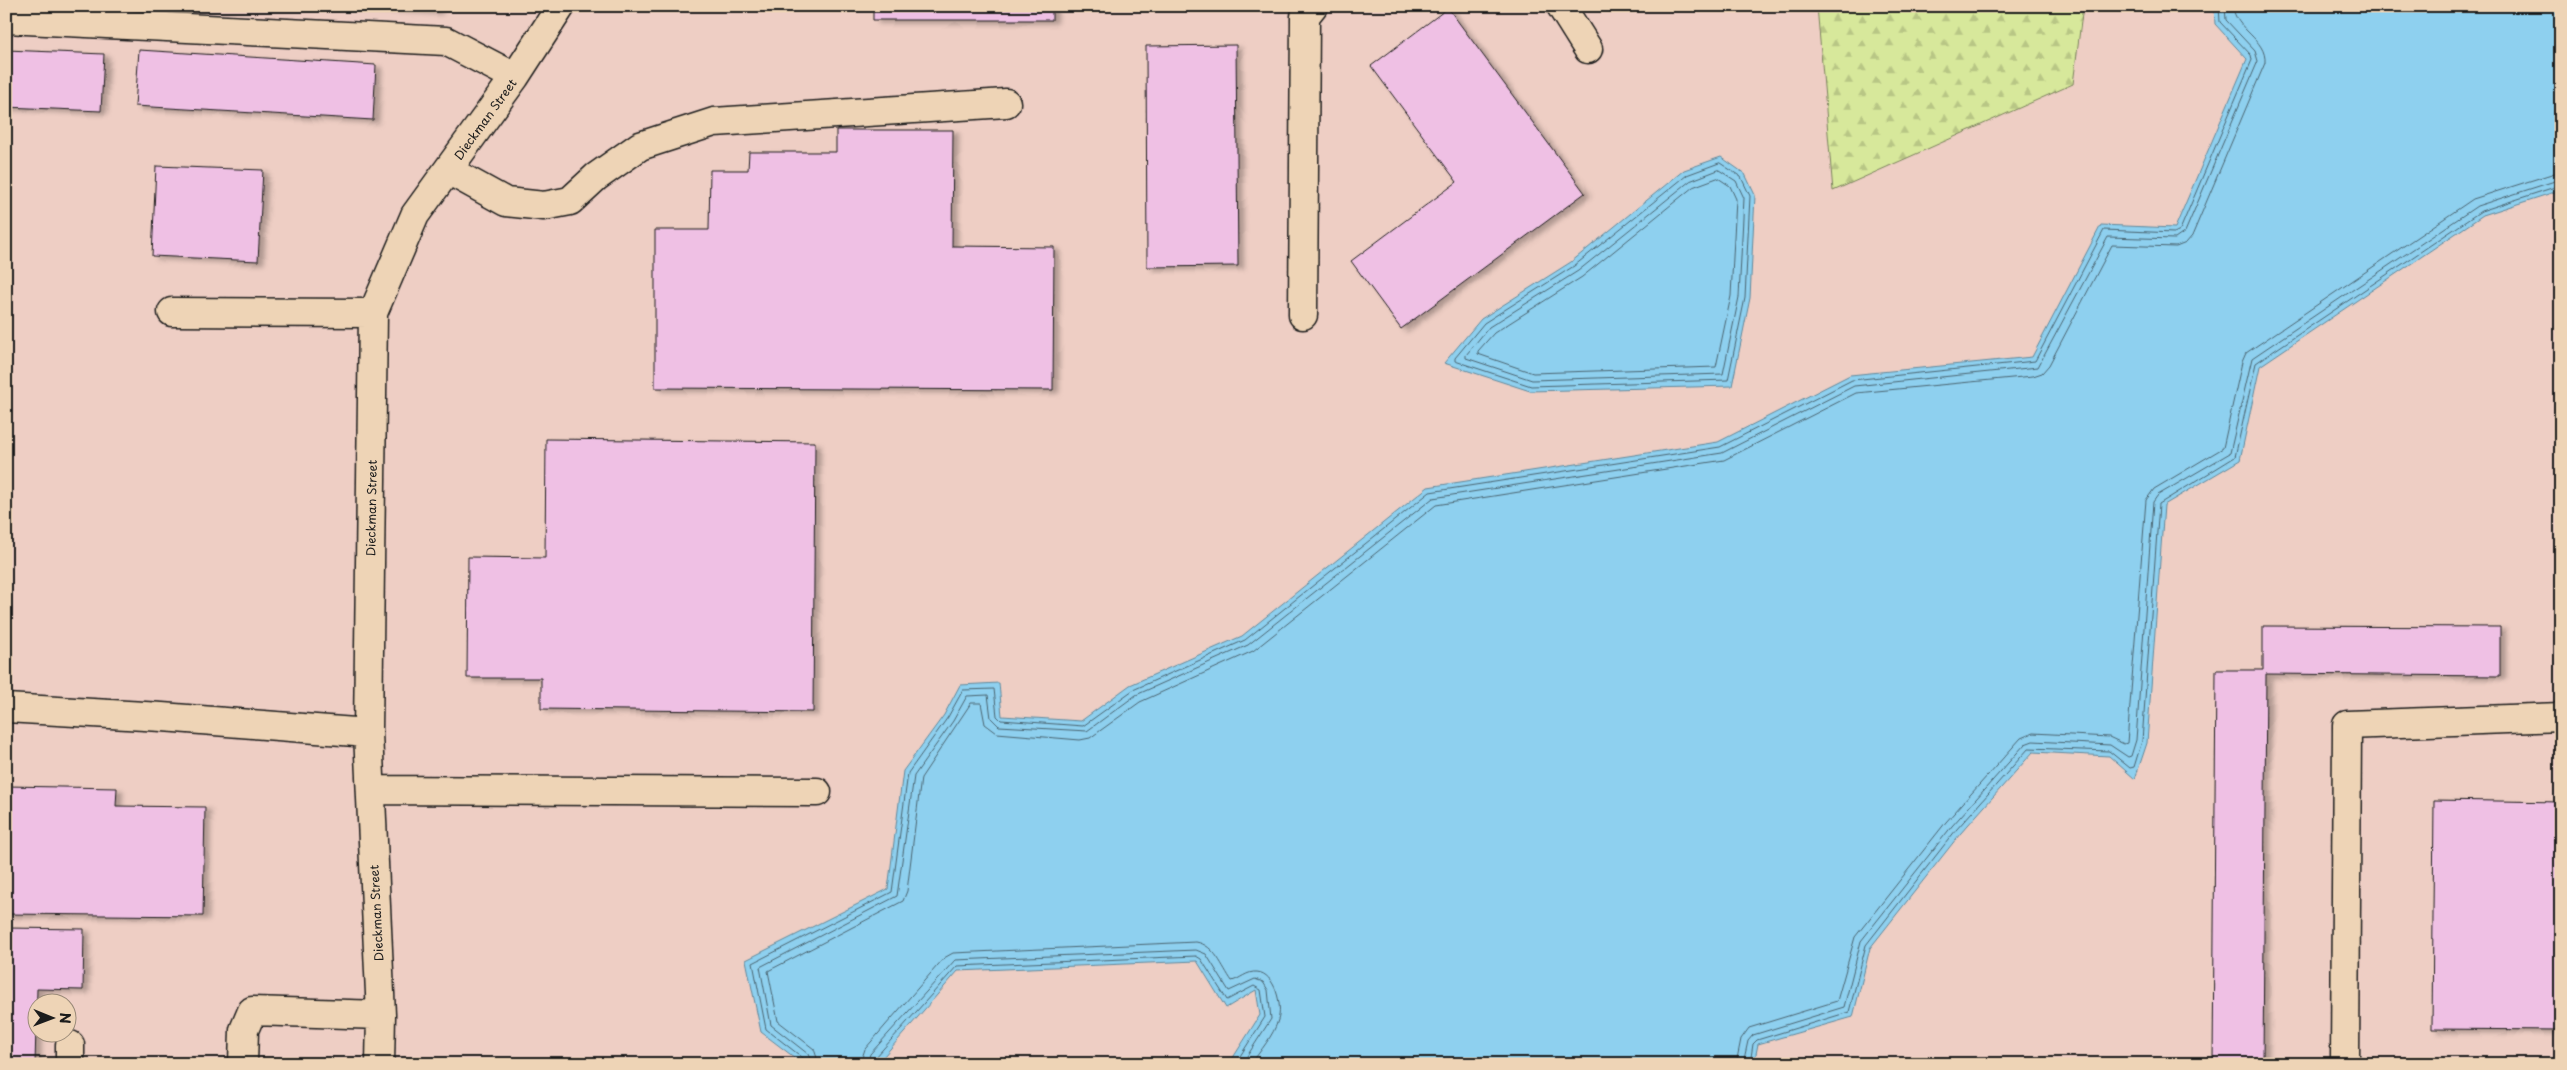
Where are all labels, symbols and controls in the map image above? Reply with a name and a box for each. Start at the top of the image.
street label: Dieckman Street [449,75,521,163]
street label: Dieckman Street [361,460,381,556]
street label: Dieckman Street [364,864,388,962]
north arrow [28,992,78,1042]
text: N [55,1013,76,1024]

